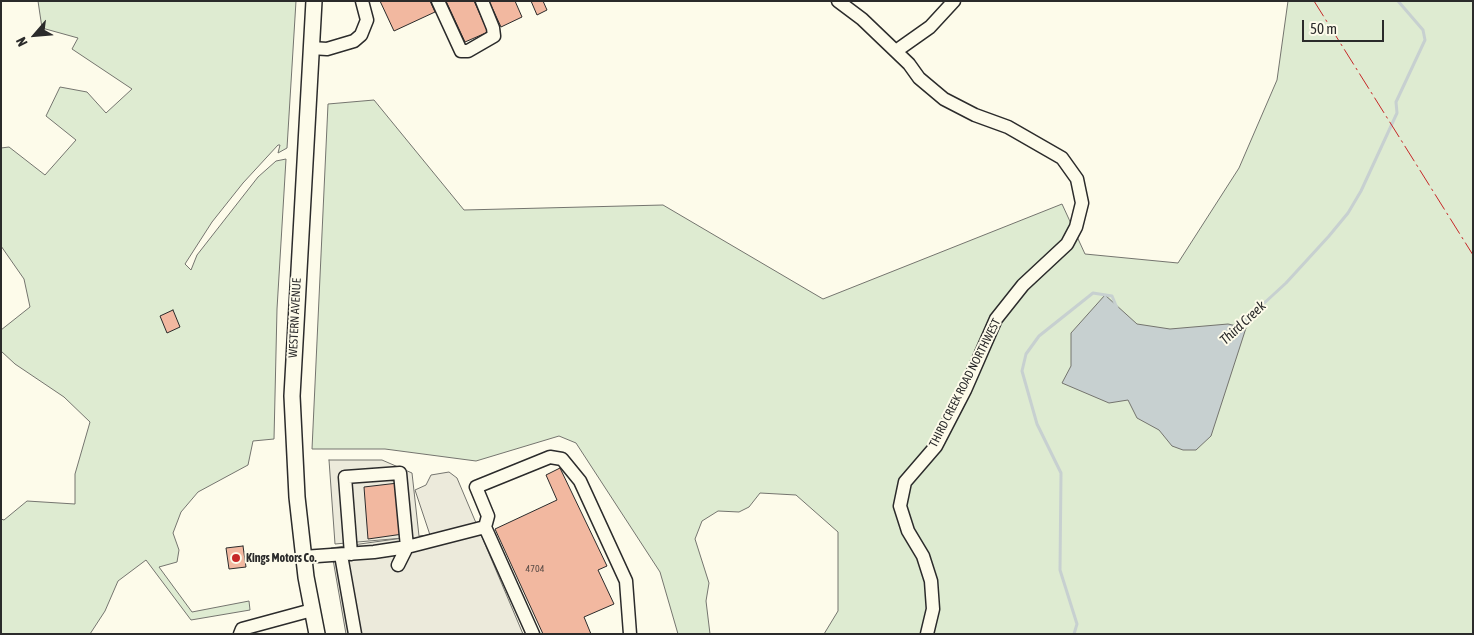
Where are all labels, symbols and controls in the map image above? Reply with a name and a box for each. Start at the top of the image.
north arrow [10,10,60,60]
scale bar [1304,10,1386,42]
text: 50 m [1310,20,1337,37]
text: N [13,35,31,49]
street label: WESTERN AVENUE [286,278,304,358]
water label: Third Creek [1217,298,1269,348]
street label: THIRD CREEK ROAD NORTHWEST [926,316,1004,450]
place label: Kings Motors Co. [246,551,317,565]
marker: Kings Motors Co. [230,552,242,564]
house number: 4704 [526,563,544,575]

